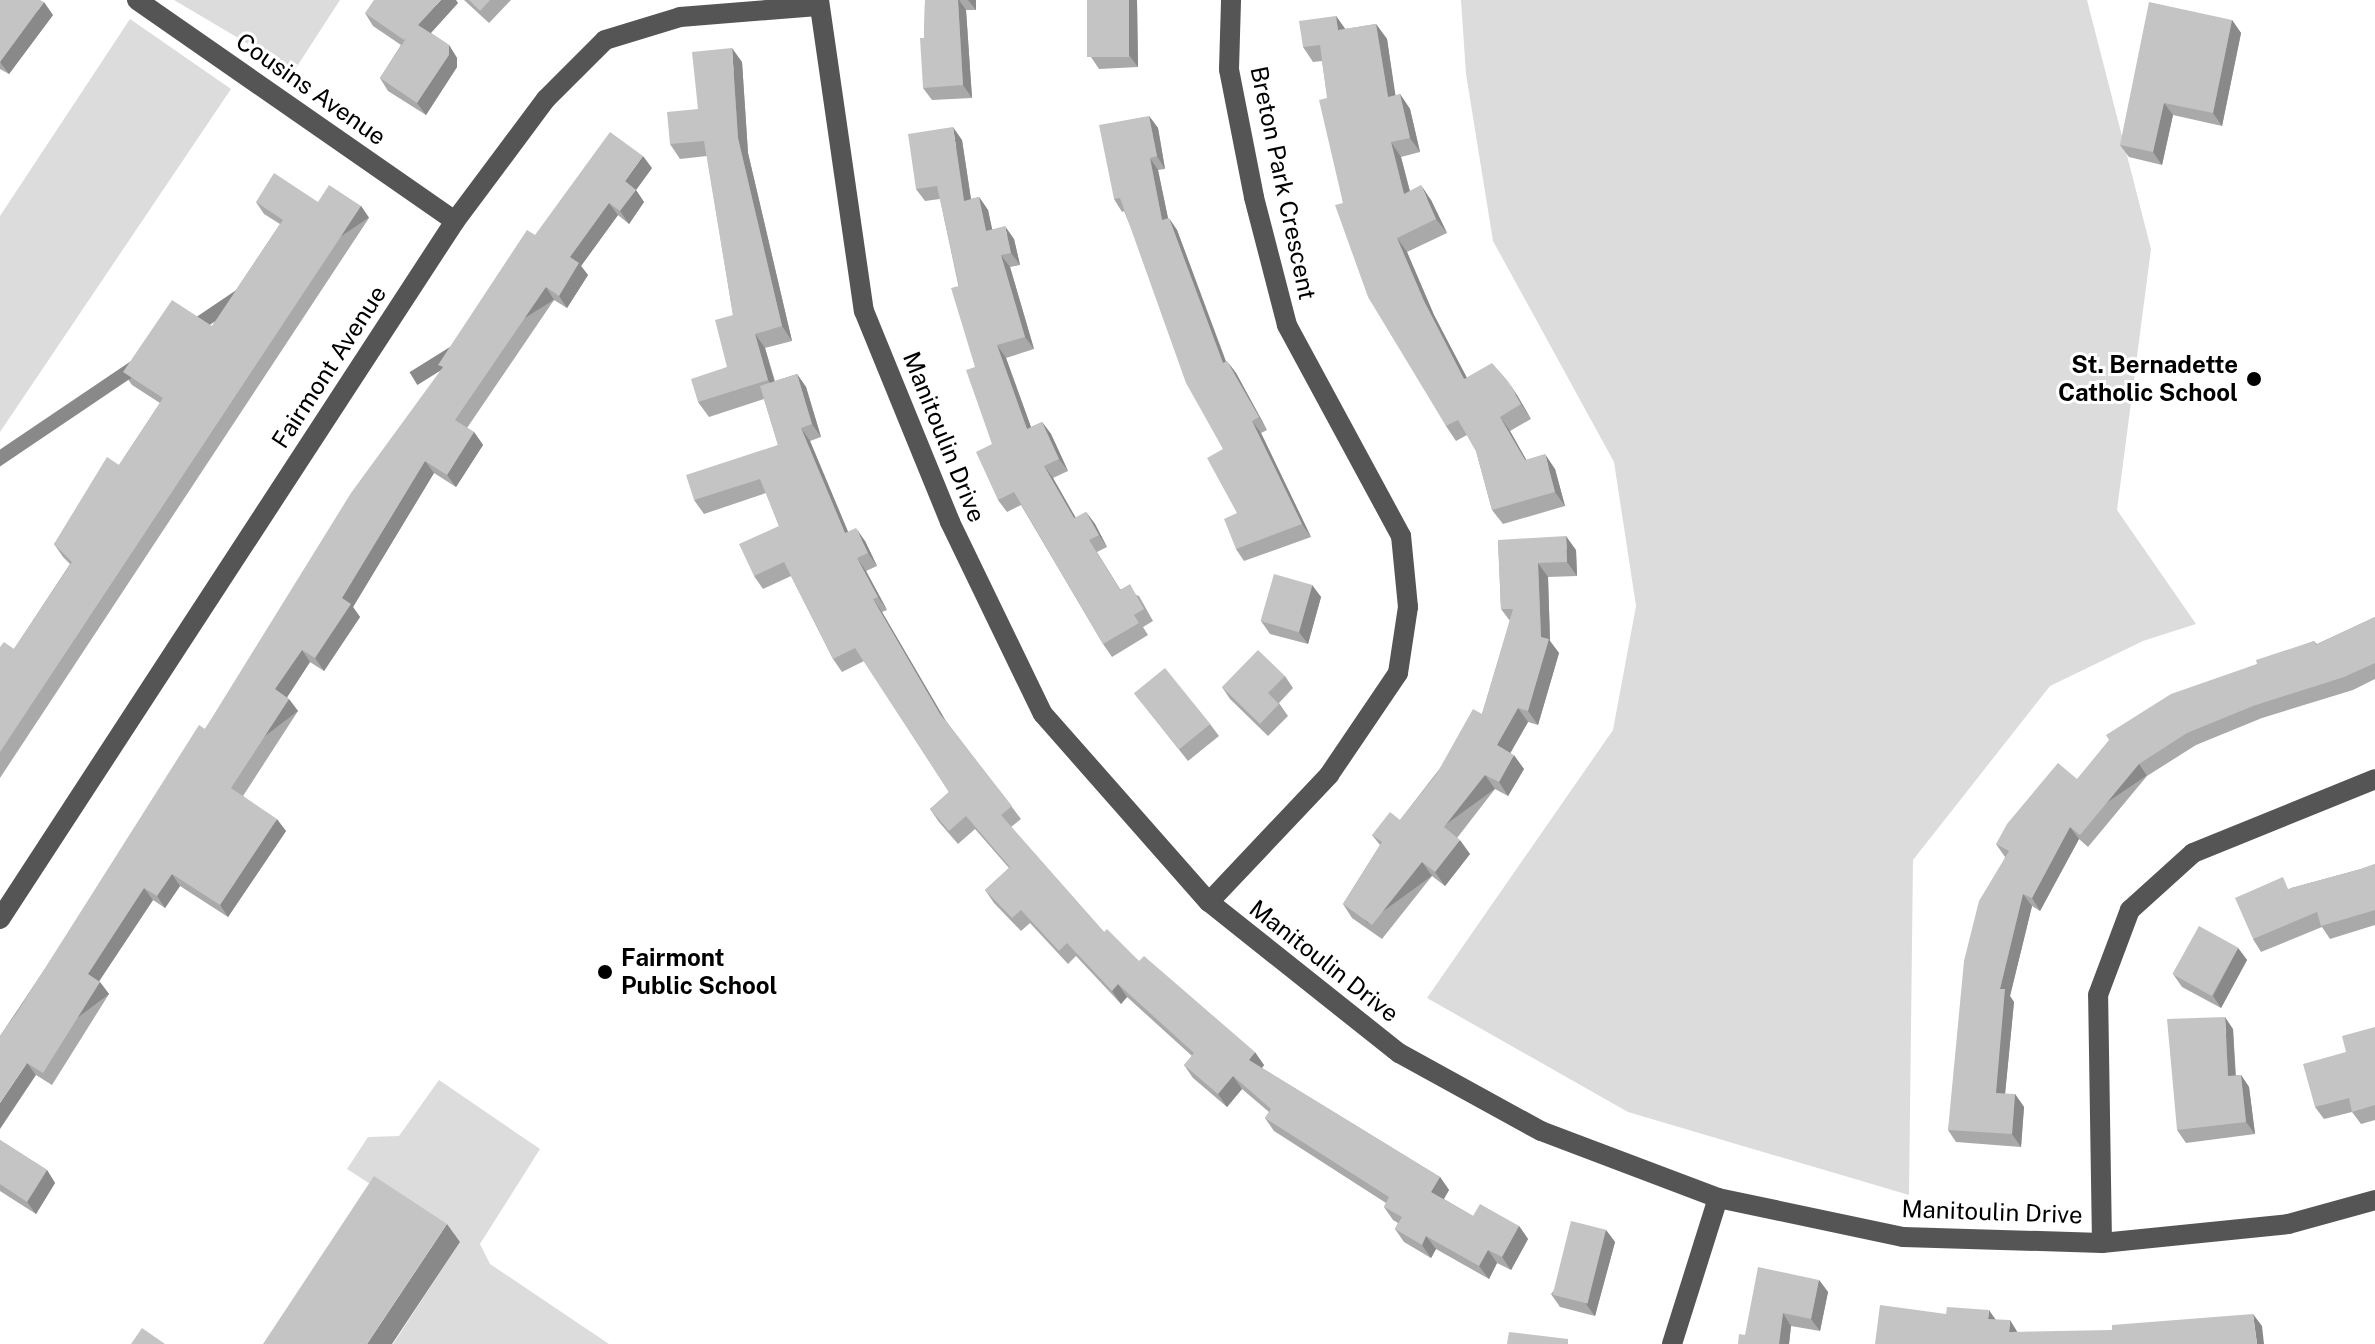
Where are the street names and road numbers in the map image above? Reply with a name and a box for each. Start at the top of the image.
street label: Cousins Avenue [231,27,391,151]
street label: Breton Park Crescent [1244,64,1322,302]
street label: Fairmont Avenue [266,280,392,454]
street label: Manitoulin Drive [897,348,991,526]
street label: Manitoulin Drive [1244,894,1404,1028]
street label: Manitoulin Drive [1901,1194,2083,1230]

